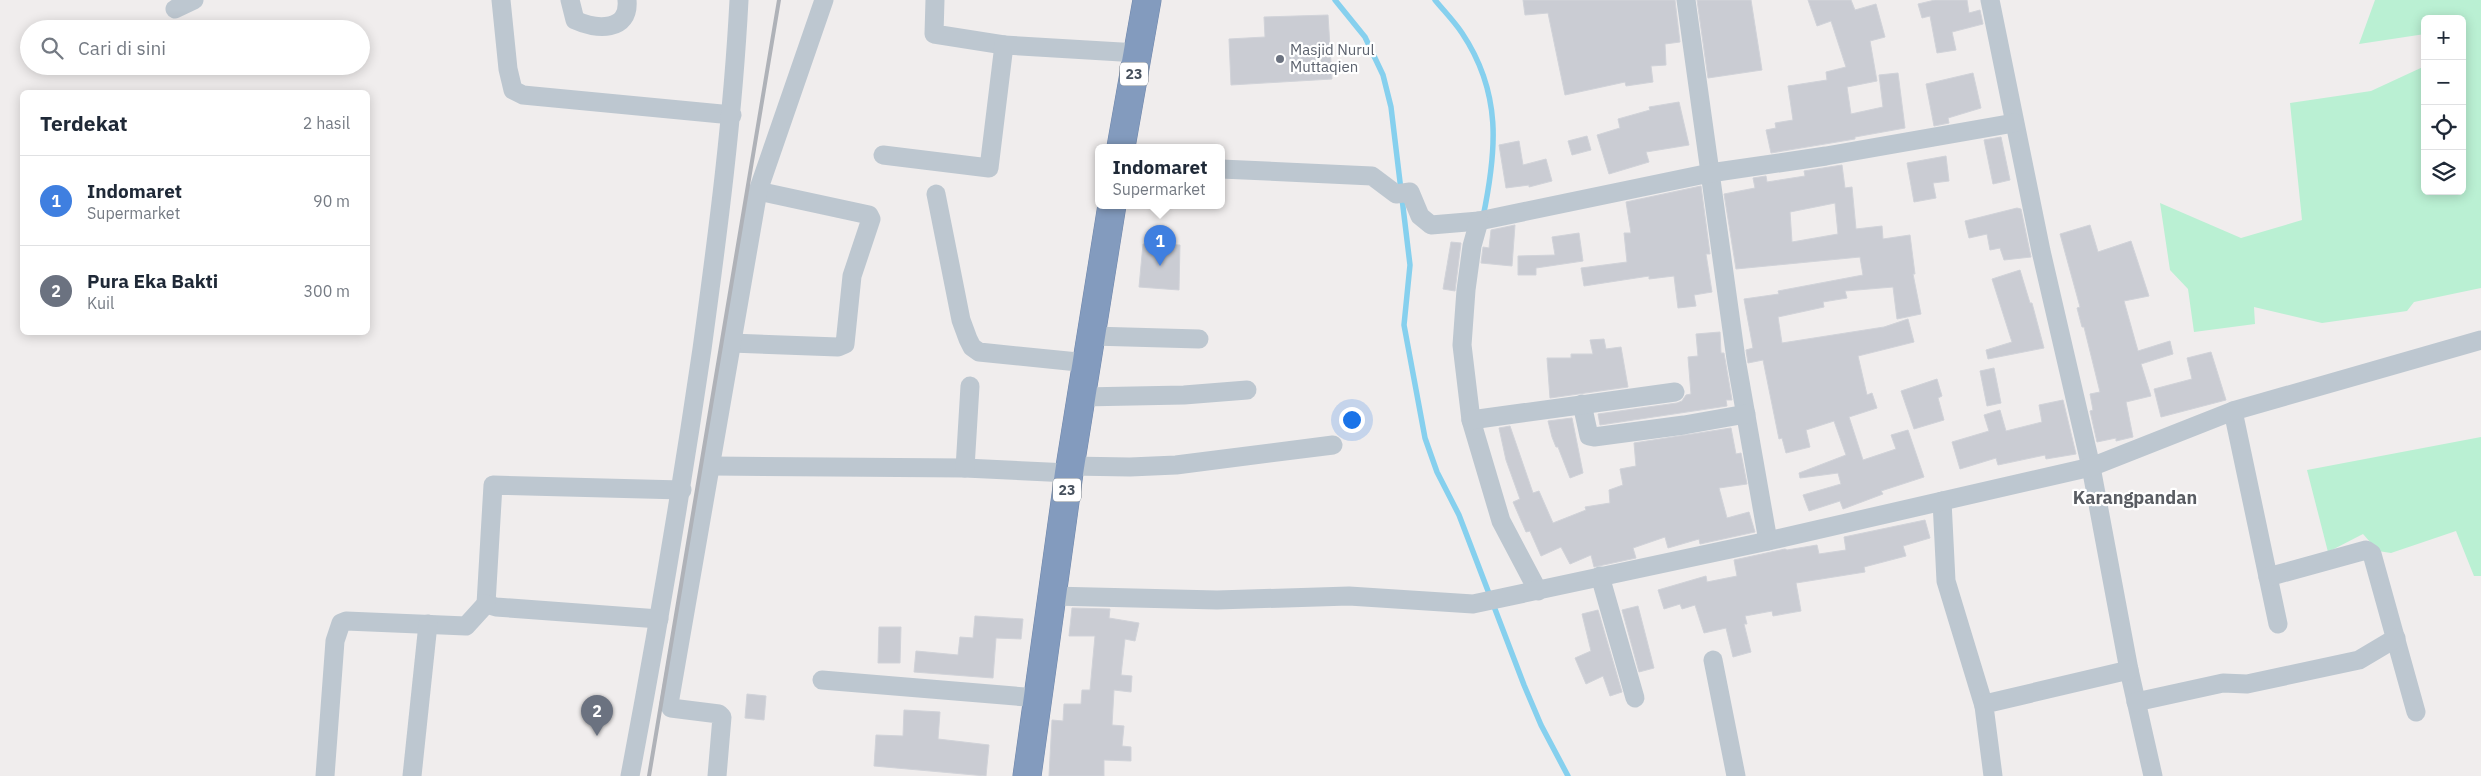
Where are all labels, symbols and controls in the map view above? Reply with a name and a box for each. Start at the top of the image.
map controls [2421,15,2466,195]
button: + [2421,15,2466,60]
search box [20,20,370,75]
icon: search [38,34,66,62]
text: Cari di sini [78,36,166,60]
place label: Masjid Nurul Muttaqien [1290,40,1374,76]
marker: Masjid Nurul Muttaqien [1274,53,1286,65]
button: − [2421,60,2466,105]
road number: 23 [1120,62,1148,86]
button: locate [2421,105,2466,150]
text: Terdekat [40,109,128,137]
text: 2 hasil [303,113,350,133]
popup [1095,144,1225,209]
button: layers [2421,150,2466,195]
text: Indomaret [1112,155,1208,179]
text: Indomaret [87,179,182,203]
text: Supermarket [1112,179,1206,199]
text: 1 [51,191,61,211]
text: 90 m [313,191,350,211]
text: Supermarket [87,203,180,223]
pin: 1 [1144,225,1176,266]
text: Pura Eka Bakti [87,269,218,293]
text: 2 [51,281,61,301]
text: 300 m [303,281,350,301]
text: Kuil [87,293,114,313]
your location [1339,407,1365,433]
road number: 23 [1053,478,1081,502]
district label: Karangpandan [2073,486,2197,509]
pin: 2 [581,695,613,736]

